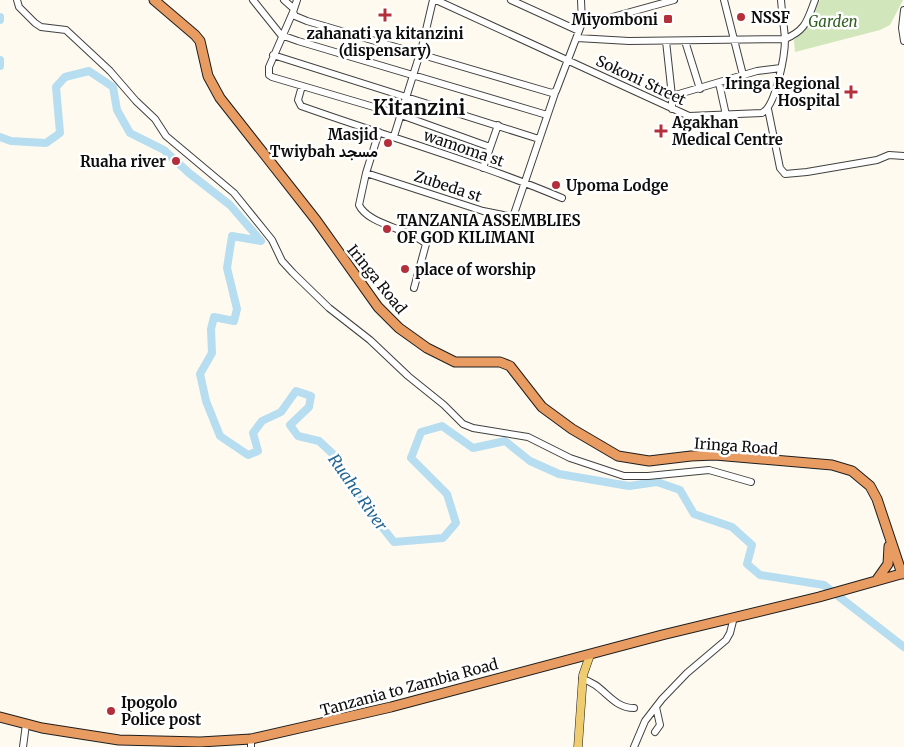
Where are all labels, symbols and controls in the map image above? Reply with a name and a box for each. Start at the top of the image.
marker: zahanati ya kitanzini (dispensary) [378,8,392,22]
place label: NSSF [751,8,790,27]
place label: Miyomboni [571,10,658,29]
marker: NSSF [735,11,747,23]
park label: Garden [808,12,858,31]
marker: Miyomboni [662,13,674,25]
place label: zahanati ya kitanzini (dispensary) [306,24,464,60]
street label: Sokoni Street [593,51,689,109]
place label: Iringa Regional Hospital [725,74,840,110]
marker: Iringa Regional Hospital [844,85,858,99]
district label: Kitanzini [373,95,465,120]
place label: Agakhan Medical Centre [671,113,783,149]
marker: Agakhan Medical Centre [654,124,668,138]
place label: Masjid Twiybah مسجد [270,125,378,161]
street label: wamoma st [420,125,507,171]
marker: Masjid Twiybah مسجد [382,137,394,149]
place label: Ruaha river [80,152,166,171]
marker: Ruaha river [170,155,182,167]
street label: Zubeda st [412,166,484,206]
place label: Upoma Lodge [566,176,668,195]
marker: Upoma Lodge [550,179,562,191]
place label: TANZANIA ASSEMBLIES OF GOD KILIMANI [397,211,581,247]
marker: TANZANIA ASSEMBLIES OF GOD KILIMANI [381,223,393,235]
street label: Iringa Road [343,240,411,318]
place label: place of worship [415,260,536,279]
marker: place of worship [399,263,411,275]
street label: Iringa Road [694,434,778,458]
water label: Ruaha River [324,450,392,535]
street label: Tanzania to Zambia Road [318,654,500,720]
place label: Ipogolo Police post [121,693,201,729]
marker: Ipogolo Police post [105,705,117,717]

